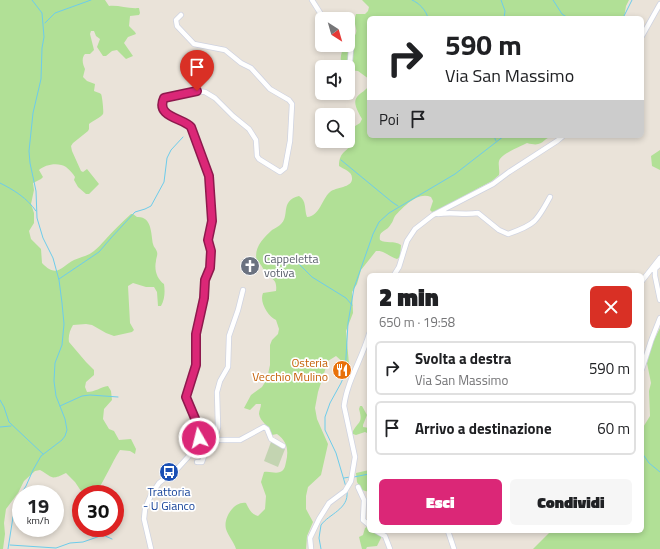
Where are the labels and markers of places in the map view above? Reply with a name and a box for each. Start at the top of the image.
pin [180,50,214,91]
place label: Cappeletta votiva [264,249,318,282]
church icon: Cappeletta votiva [239,255,261,277]
place label: Osteria Vecchio Mulino [252,353,328,386]
restaurant icon: Osteria Vecchio Mulino [331,359,353,381]
bus stop icon: Trattoria - U Gianco [158,461,180,483]
place label: Trattoria - U Gianco [143,482,195,515]

